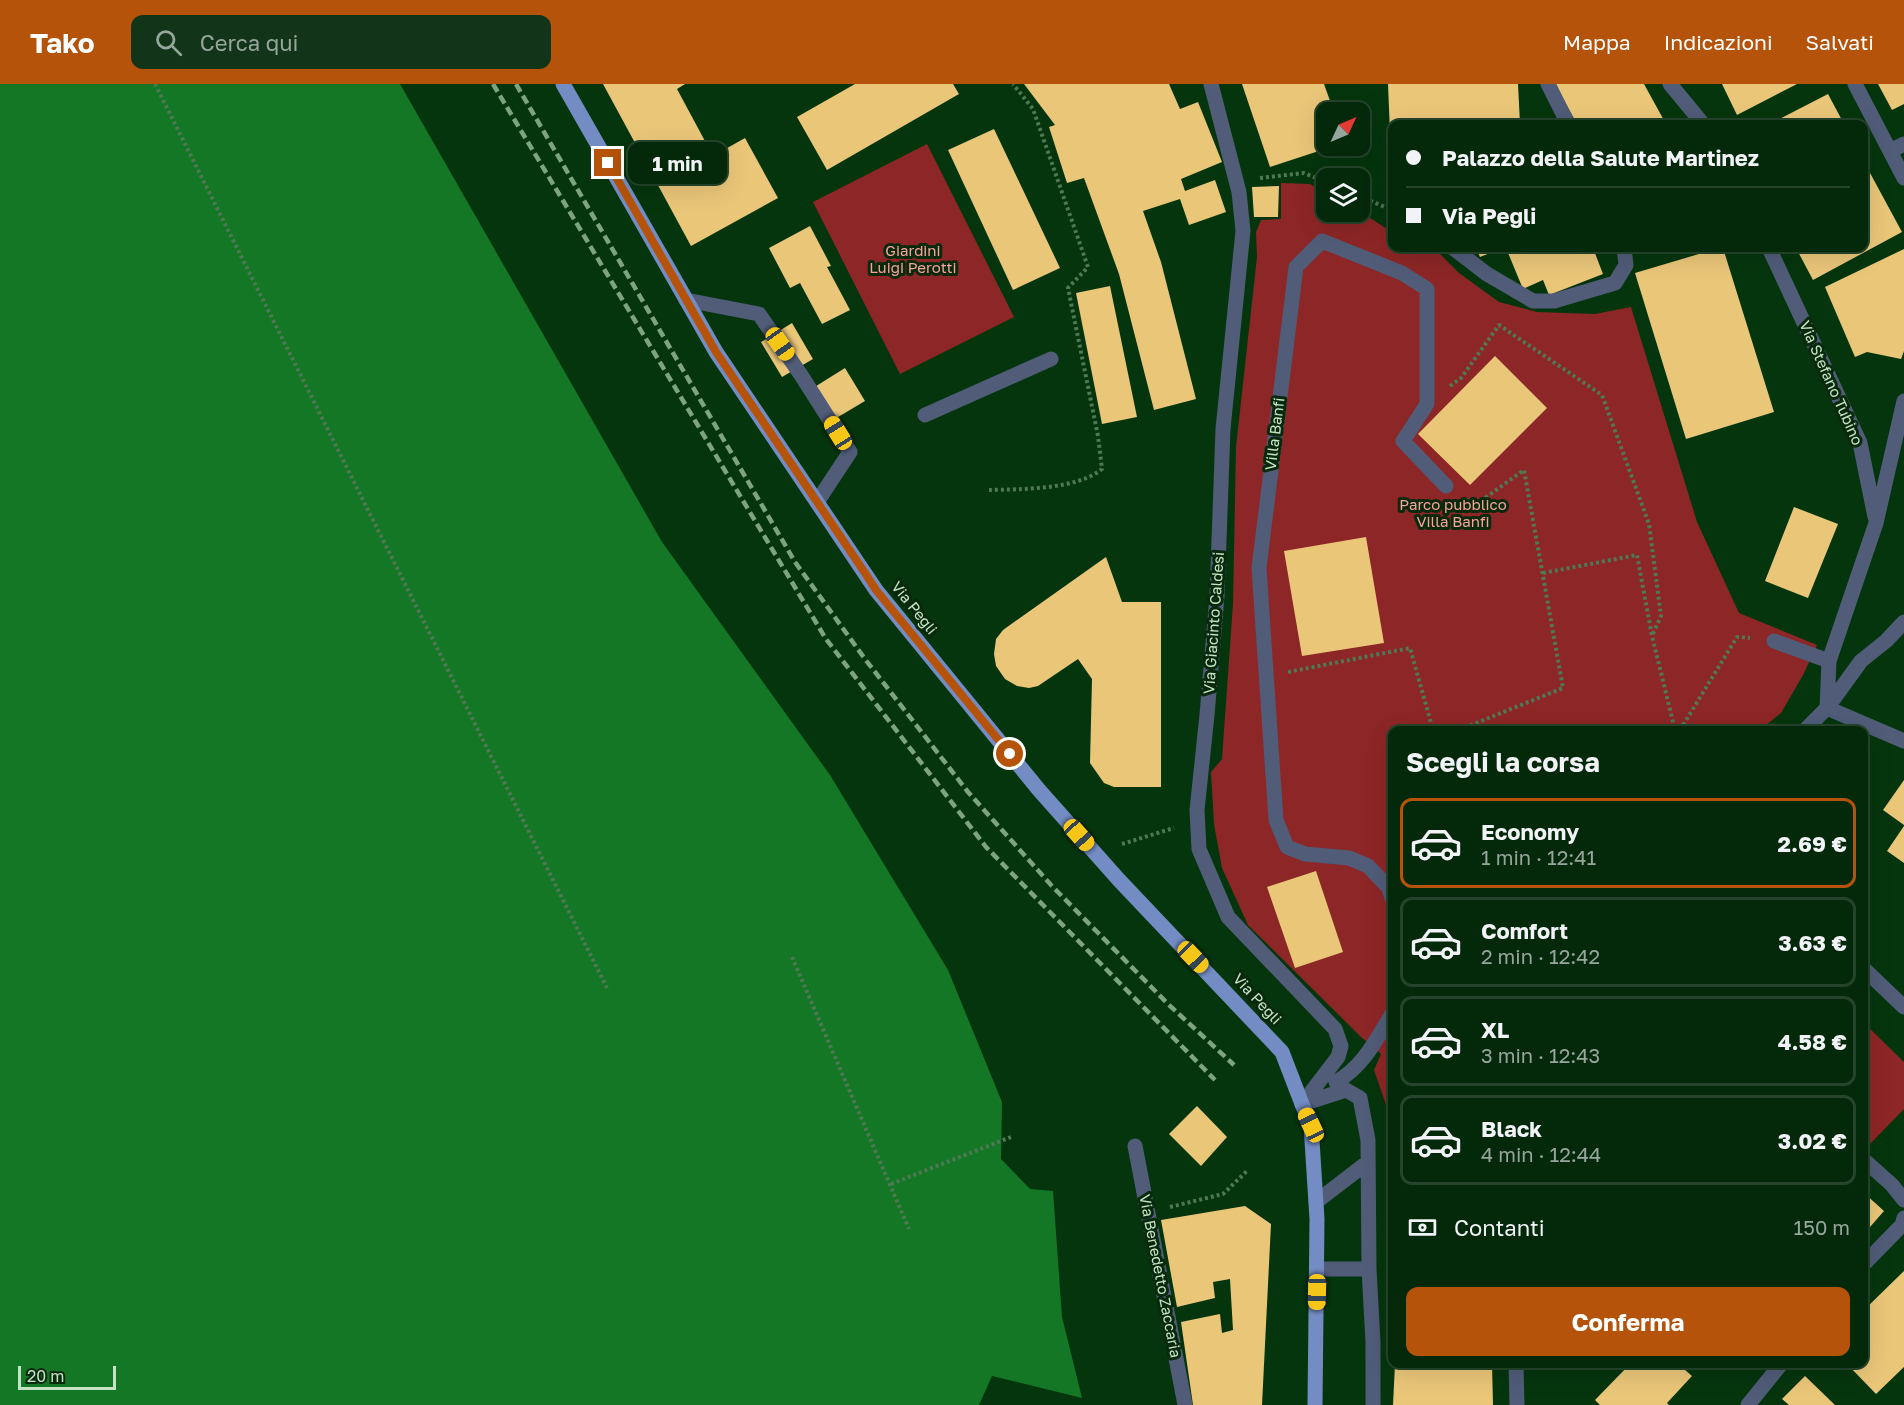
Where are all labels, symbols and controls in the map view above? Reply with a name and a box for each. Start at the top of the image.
search box [131,15,551,69]
text: Tako [30,26,95,59]
icon: search [152,26,185,59]
text: Cerca qui [200,29,298,56]
text: Mappa [1563,29,1631,55]
text: Indicazioni [1664,29,1773,55]
text: Salvati [1806,29,1874,55]
north arrow [1316,102,1370,156]
map controls [1316,102,1370,222]
callout: 1 min [629,142,728,184]
text: Palazzo della Salute Martinez [1442,144,1759,171]
route end [594,149,621,176]
text: 1 min [652,151,703,175]
button: layers [1316,168,1370,222]
text: Via Pegli [1442,202,1536,229]
park label: Giardini Luigi Perotti [869,241,957,276]
street label: Via Stefano Tubino [1796,318,1867,448]
car [762,324,798,364]
street label: Villa Banfi [1261,396,1287,471]
car [821,413,855,453]
park label: Parco pubblico Villa Banfi [1399,495,1507,530]
street label: Via Giacinto Caldesi [1199,551,1227,695]
street label: Via Pegli [888,577,942,637]
route start [996,740,1023,767]
text: Scegli la corsa [1406,746,1600,778]
car [1060,816,1098,854]
icon: car [1409,816,1463,870]
text: Economy [1481,818,1579,845]
text: 2.69 € [1778,830,1847,857]
text: 1 min · 12:41 [1481,845,1596,869]
icon: car [1409,915,1463,969]
text: Comfort [1481,917,1568,944]
text: 3.63 € [1778,929,1847,956]
car [1174,938,1212,976]
text: 2 min · 12:42 [1481,944,1600,968]
street label: Via Pegli [1230,969,1286,1027]
icon: car [1409,1014,1463,1068]
text: XL [1481,1016,1509,1043]
text: 4.58 € [1778,1028,1847,1055]
text: 3 min · 12:43 [1481,1043,1600,1067]
car [1295,1105,1327,1145]
icon: car [1409,1113,1463,1167]
text: Black [1481,1115,1542,1142]
text: 3.02 € [1778,1127,1847,1154]
text: 4 min · 12:44 [1481,1142,1601,1166]
street label: Via Benedetto Zaccaria [1136,1193,1186,1359]
icon: cash [1406,1211,1439,1244]
text: Contanti [1454,1214,1545,1241]
text: 150 m [1794,1215,1850,1239]
car [1308,1274,1326,1310]
button: Conferma [1406,1287,1850,1356]
scale bar [18,1363,116,1390]
text: 20 m [27,1366,64,1386]

